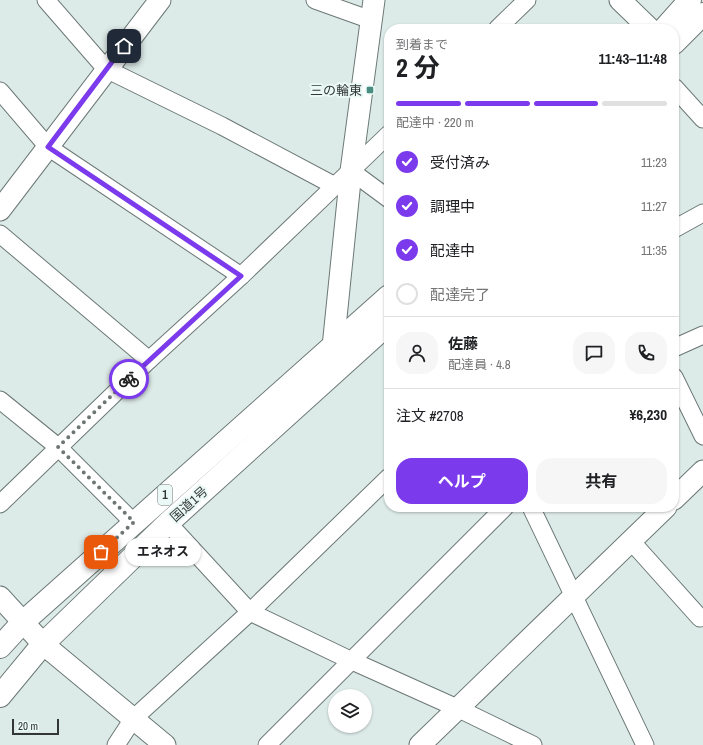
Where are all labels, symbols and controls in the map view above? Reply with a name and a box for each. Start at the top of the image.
pin [107,29,141,63]
icon: home [113,35,135,57]
text: 到着まで [396,36,448,53]
text: 11:43–11:48 [599,48,667,69]
text: 2 分 [396,50,440,85]
place label: 三の輪東 [310,82,362,99]
marker: 三の輪東 [365,85,375,95]
text: 配達中 · 220 m [396,114,474,131]
icon: check [396,151,418,173]
text: 受付済み [430,152,490,173]
text: 11:23 [641,154,667,171]
icon: check [396,195,418,217]
text: 調理中 [430,196,475,217]
text: 11:27 [641,198,667,215]
icon: check [396,239,418,261]
text: 配達中 [430,240,475,261]
text: 11:35 [641,242,667,259]
text: 配達完了 [430,284,490,305]
button: person [396,332,438,374]
button: chat [573,332,615,374]
button: phone [625,332,667,374]
text: 佐藤 [448,333,478,354]
text: 配達員 · 4.8 [448,356,511,373]
courier [109,359,149,399]
icon: bike [118,368,140,390]
text: ¥6,230 [629,404,667,425]
text: 注文 #2708 [396,405,464,426]
button: ヘルプ [396,458,528,504]
button: 共有 [536,458,667,504]
street label: 国道1号 [167,483,211,525]
road number: 1 [158,485,172,505]
pin [84,535,118,569]
callout: エネオス [125,538,201,566]
icon: bag [90,541,112,563]
text: エネオス [137,543,189,560]
map controls [328,689,372,733]
button: layers [328,689,372,733]
scale bar [12,717,59,736]
text: 20 m [18,719,38,733]

